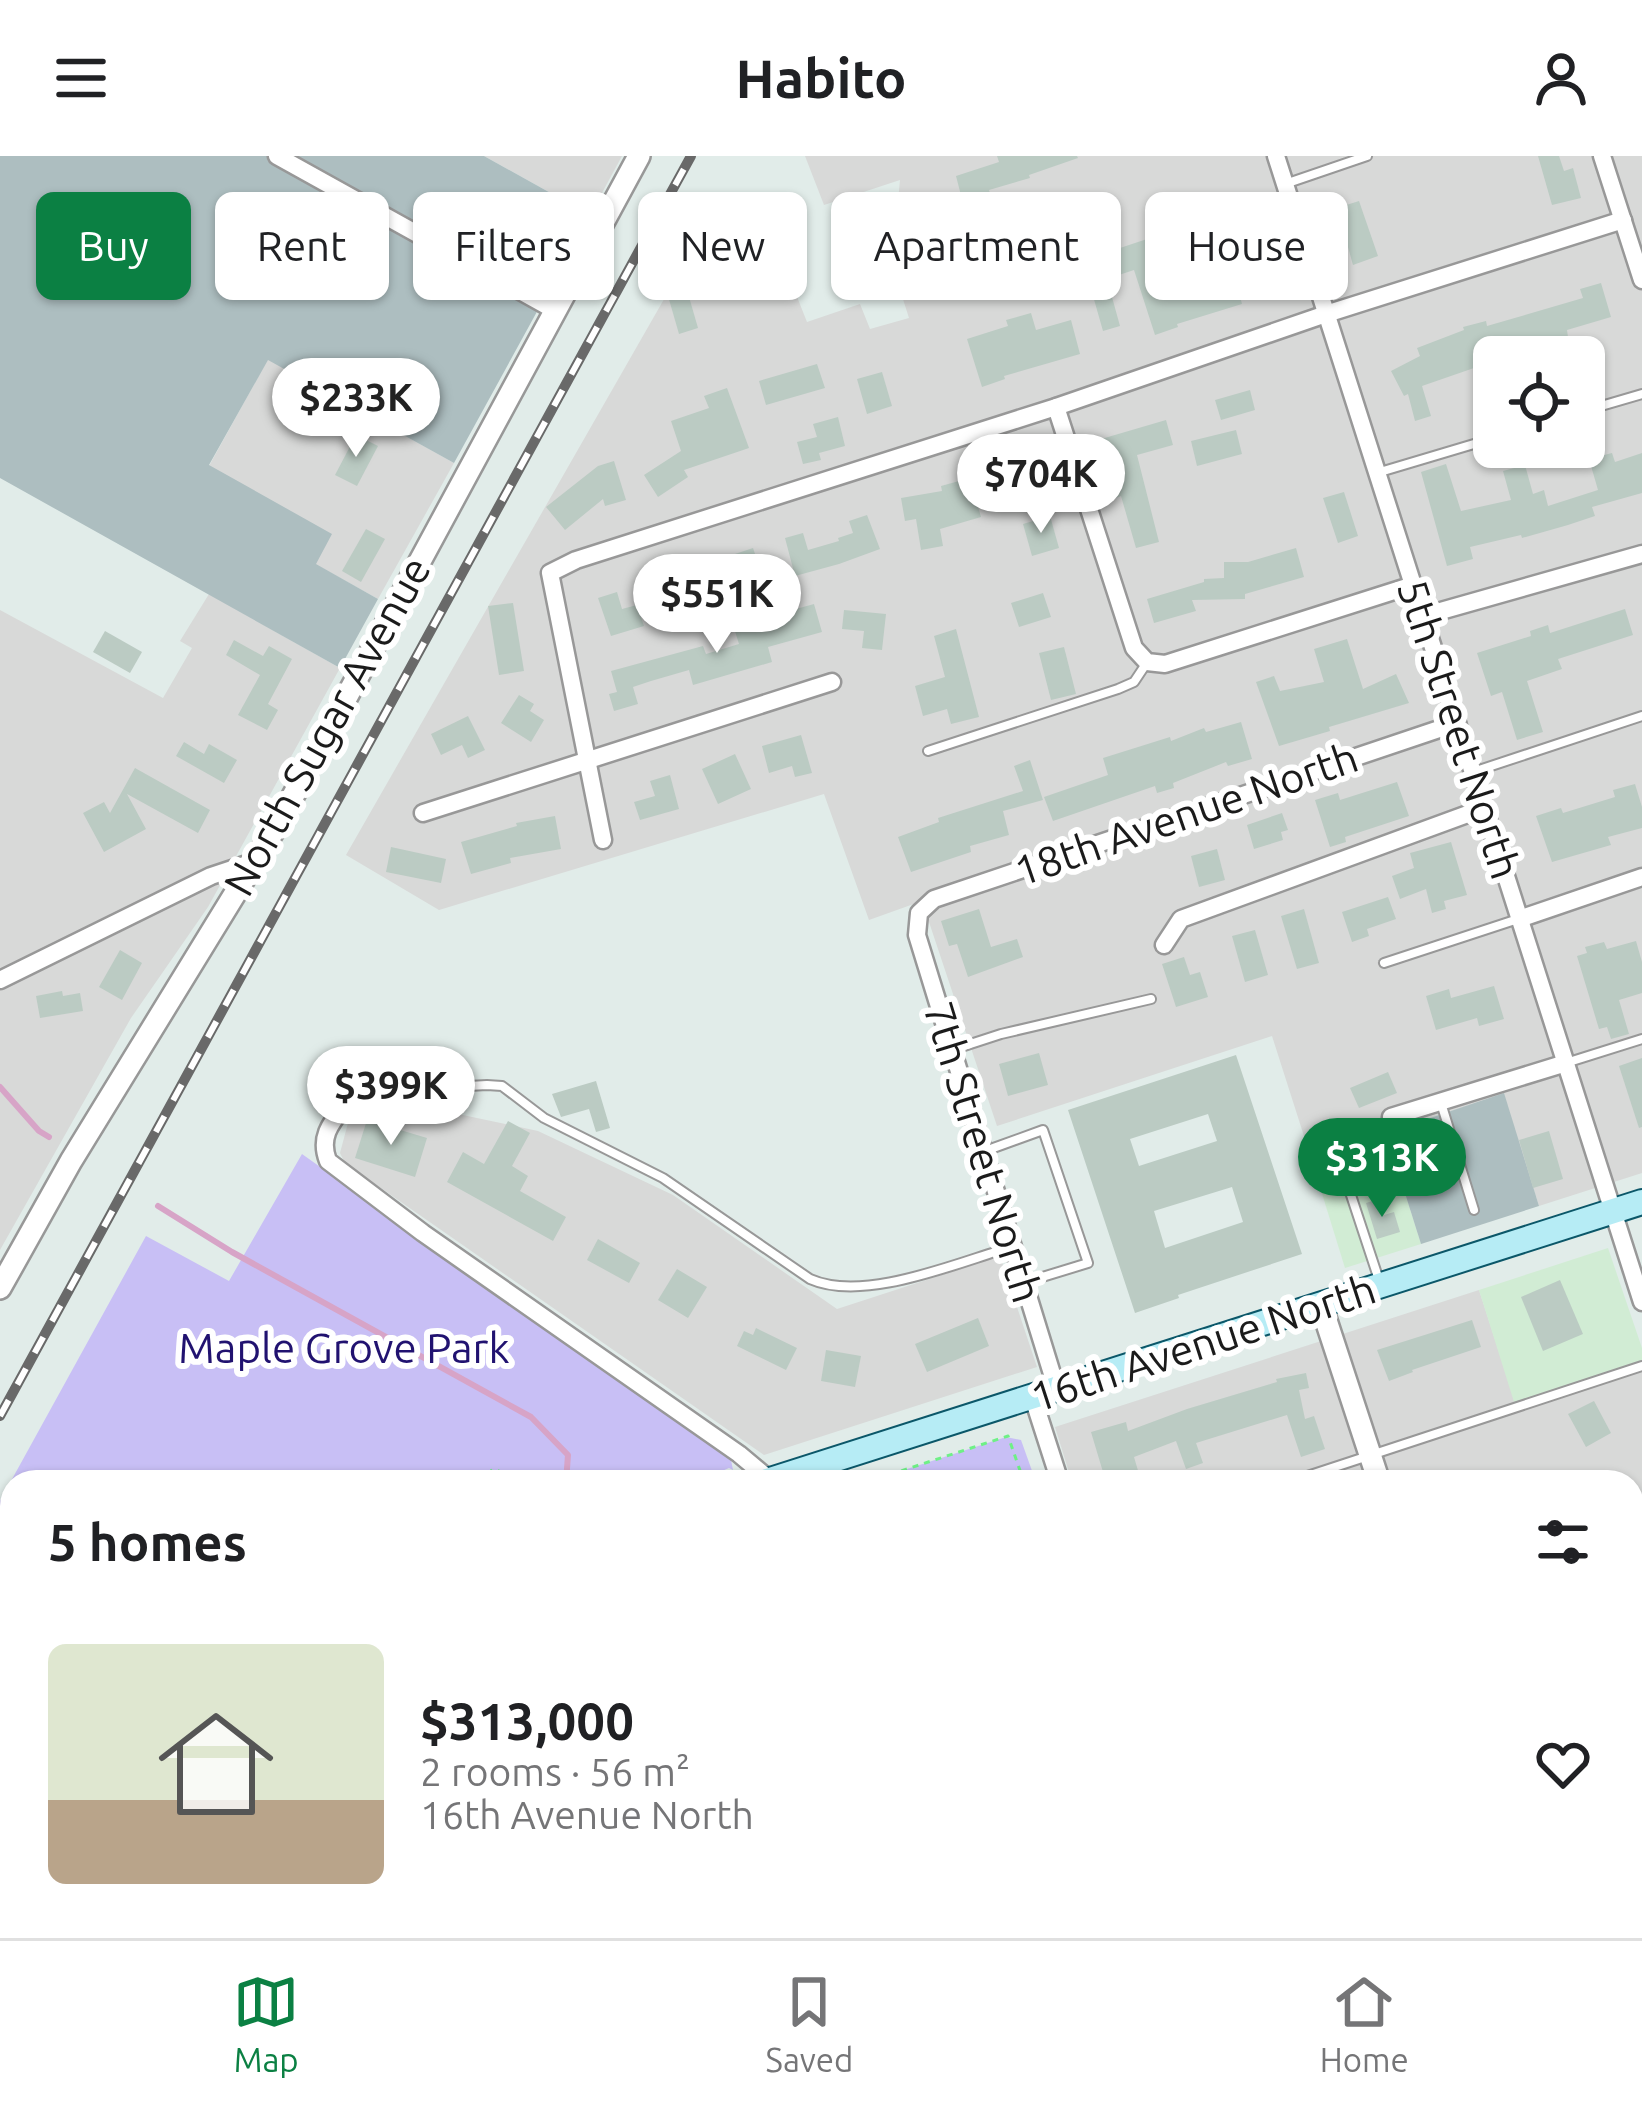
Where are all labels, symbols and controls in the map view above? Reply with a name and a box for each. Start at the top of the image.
icon: menu [48,45,114,111]
icon: person [1528,45,1594,111]
text: Habito [736,48,906,108]
chip: Buy [36,192,191,300]
chip: Rent [215,192,389,300]
chip: Filters [413,192,614,300]
chip: New [638,192,807,300]
chip: Apartment [831,192,1121,300]
chip: House [1145,192,1348,300]
map controls [1473,336,1605,468]
button: locate [1473,336,1605,468]
pin: $233K [272,358,440,460]
text: $233K [299,375,413,418]
pin: $704K [957,434,1125,536]
text: $704K [984,451,1098,494]
street label: North Sugar Avenue [214,548,439,903]
pin: $551K [633,554,801,656]
text: $551K [660,571,774,614]
street label: 5th Street North [1389,573,1530,884]
street label: 18th Avenue North [1008,733,1363,894]
street label: 7th Street North [915,996,1052,1308]
pin: $399K [307,1046,475,1148]
text: $399K [334,1063,448,1106]
pin: $313K [1298,1118,1466,1220]
text: $313K [1325,1135,1439,1178]
street label: 16th Avenue North [1025,1265,1381,1420]
park label: Maple Grove Park [178,1324,510,1371]
icon: filters [1530,1509,1596,1575]
text: 5 homes [48,1513,247,1571]
icon: home [144,1692,288,1836]
text: $313,000 [420,1692,634,1750]
icon: heart [1530,1731,1596,1797]
text: 2 rooms · 56 m² [420,1750,690,1793]
text: 16th Avenue North [420,1793,754,1836]
tab: Map [233,1969,299,2078]
tab: Saved [766,1969,853,2078]
tab: Home [1320,1969,1409,2078]

